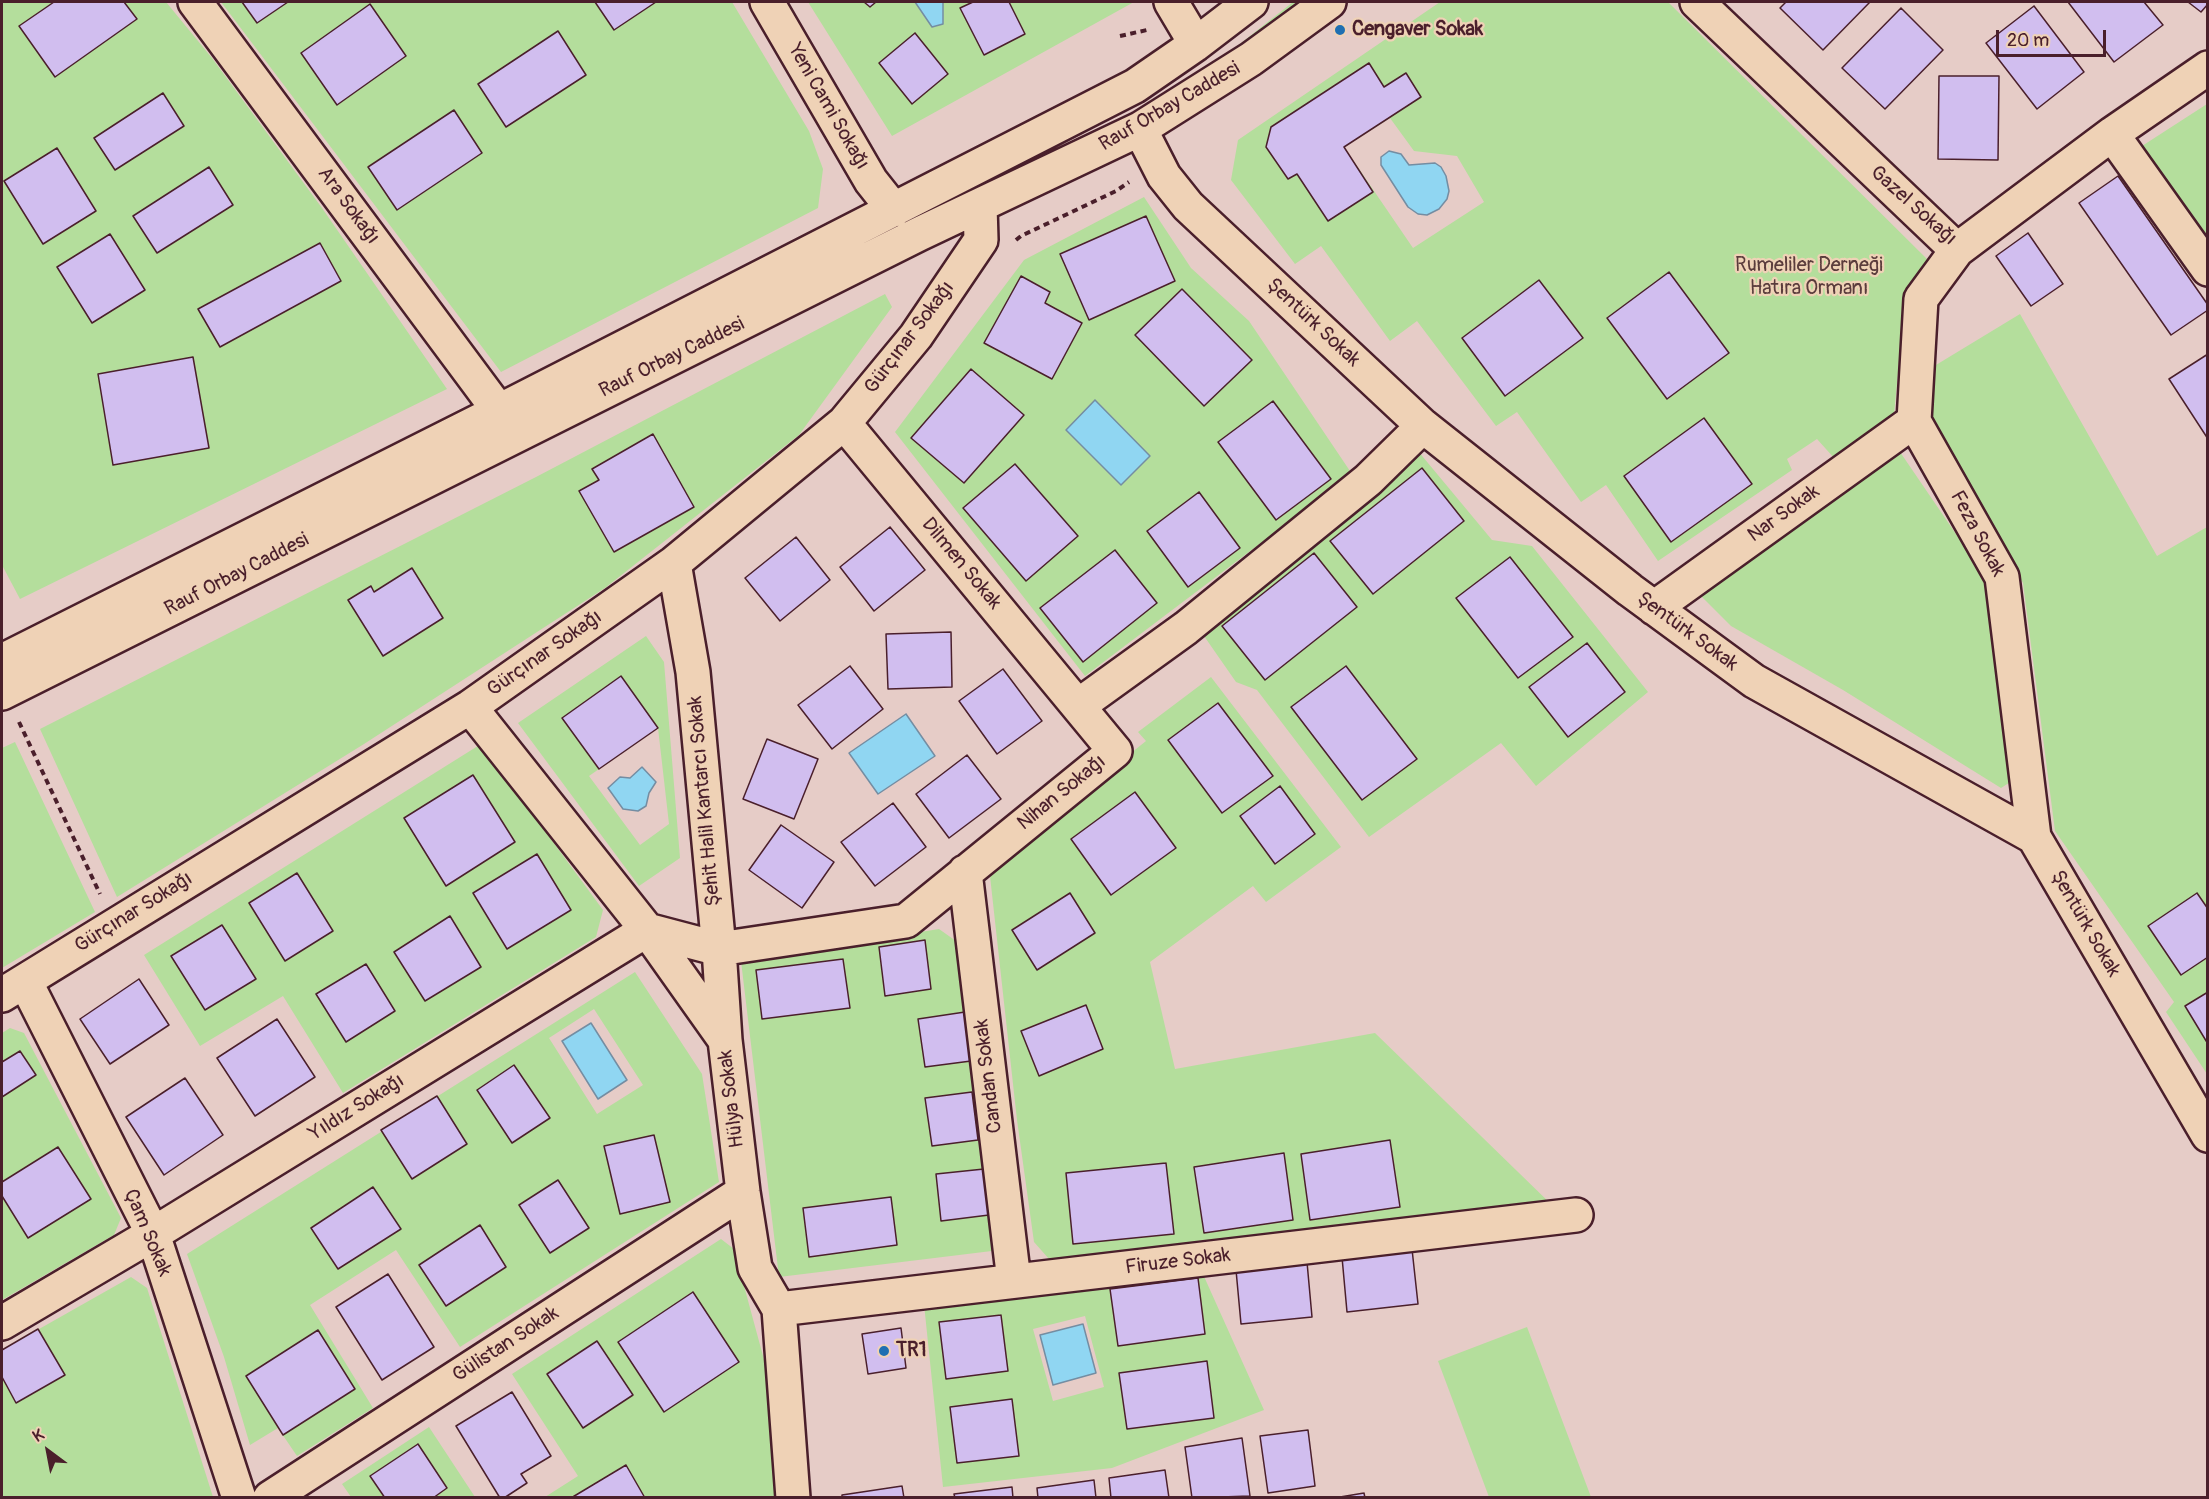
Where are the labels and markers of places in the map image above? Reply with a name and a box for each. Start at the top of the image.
place label: Cengaver Sokak [1352,18,1483,42]
marker: Cengaver Sokak [1333,23,1347,37]
place label: TR1 [896,1339,926,1363]
marker: TR1 [877,1344,891,1358]

